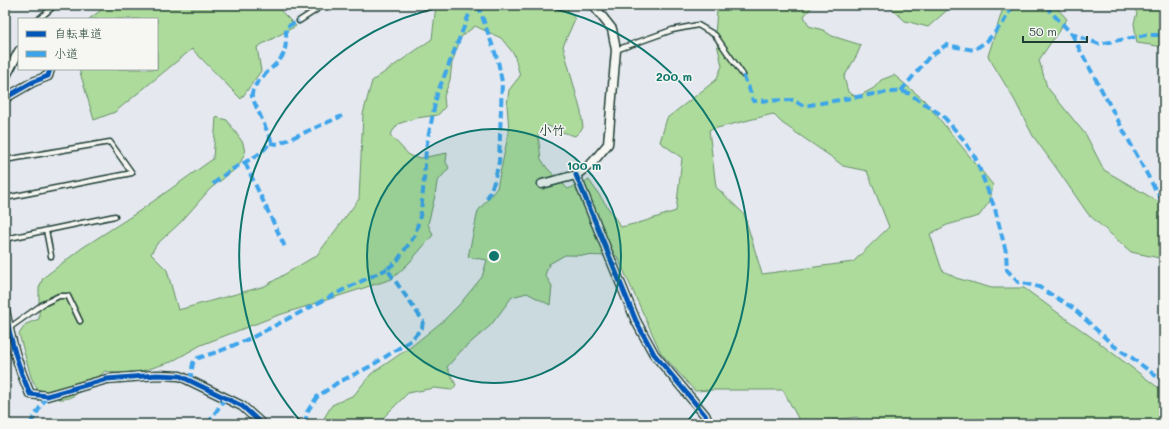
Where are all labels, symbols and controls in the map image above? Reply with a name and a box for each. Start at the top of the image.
legend [18,18,158,70]
scale bar [1023,18,1087,44]
text: 50 m [1029,23,1057,39]
text: 自転車道 [54,25,102,41]
text: 小道 [54,45,78,61]
text: 200 m [656,68,692,84]
district label: 小竹 [539,121,565,138]
text: 100 m [567,157,601,173]
centre of rings [487,249,501,263]

